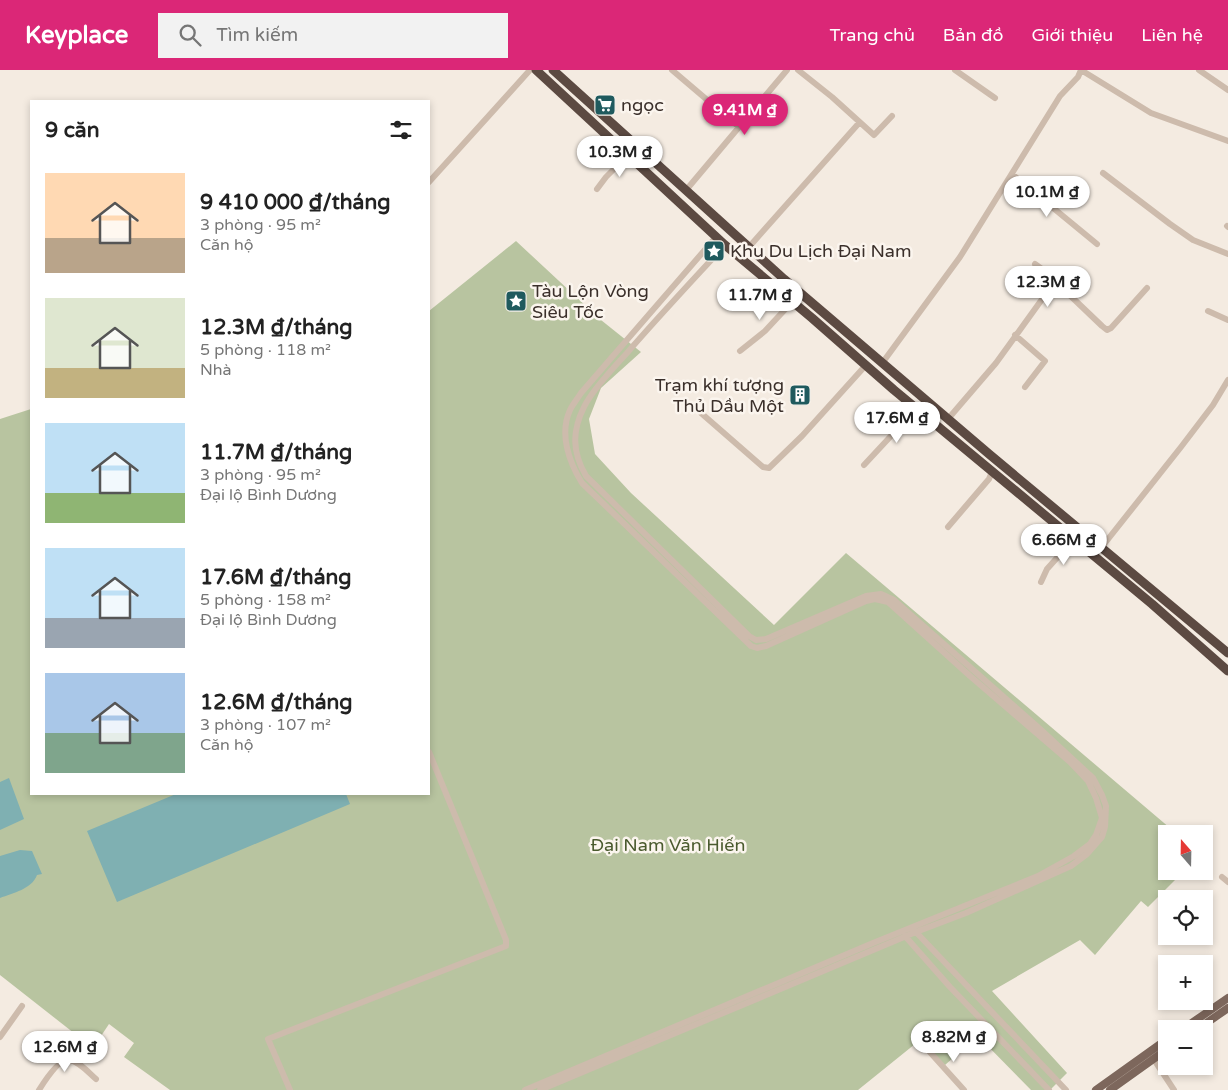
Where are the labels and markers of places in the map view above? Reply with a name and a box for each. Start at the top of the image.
supermarket icon: ngọc [593,93,617,117]
pin: 9.41M ₫ [699,93,791,136]
place label: ngọc [621,94,664,116]
pin: 10.3M ₫ [574,136,666,178]
pin: 10.1M ₫ [1001,176,1093,218]
place icon: Khu Du Lịch Đại Nam [702,239,726,263]
place label: Khu Du Lịch Đại Nam [730,240,912,262]
pin: 12.3M ₫ [1002,266,1094,308]
pin: 11.7M ₫ [714,278,806,321]
place label: Tàu Lộn Vòng Siêu Tốc [532,280,649,323]
place icon: Tàu Lộn Vòng Siêu Tốc [504,289,528,313]
place label: Trạm khí tượng Thủ Dầu Một [655,374,784,417]
building icon: Trạm khí tượng Thủ Dầu Một [788,383,812,407]
pin: 17.6M ₫ [851,402,943,444]
pin: 6.66M ₫ [1018,524,1110,566]
pin: 8.82M ₫ [908,1020,1000,1063]
pin: 12.6M ₫ [19,1030,111,1073]

